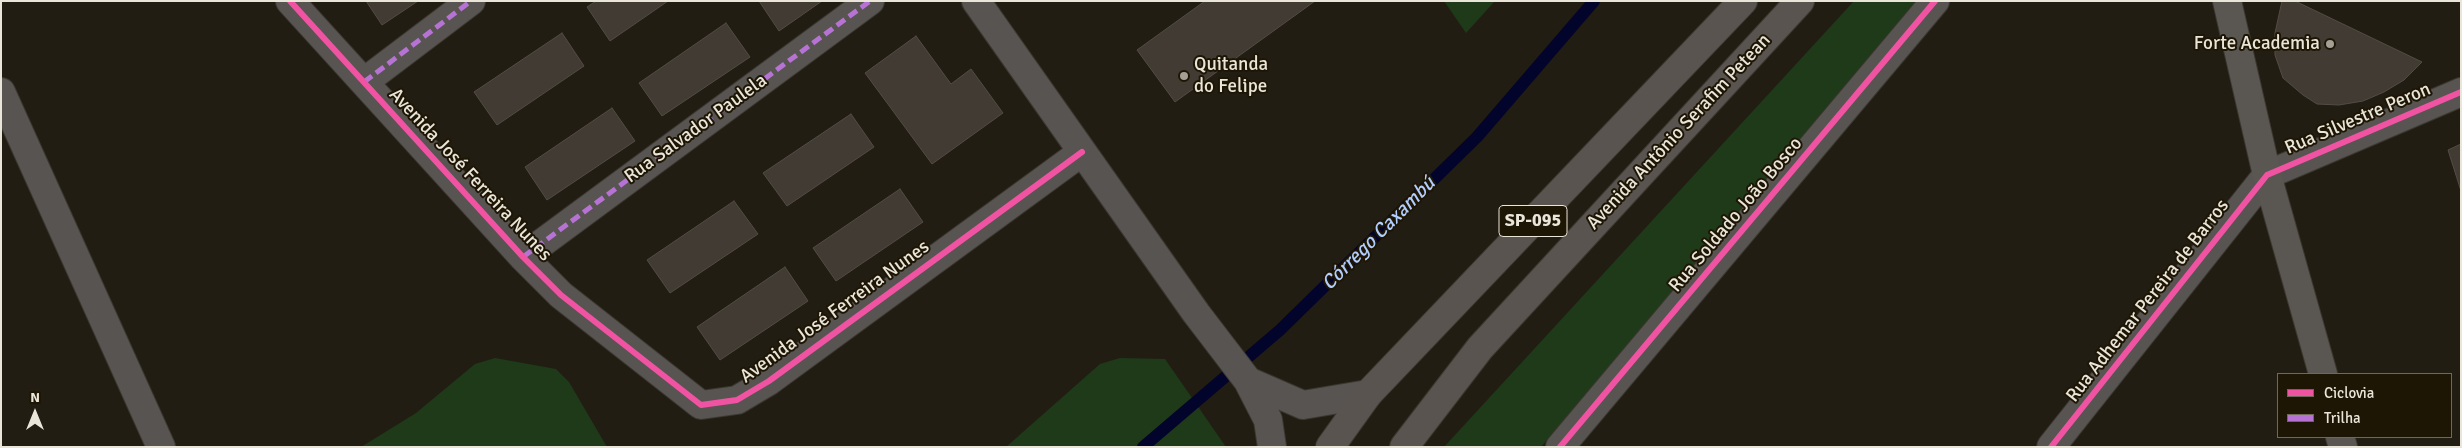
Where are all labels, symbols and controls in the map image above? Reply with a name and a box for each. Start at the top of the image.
street label: Avenida Antônio Serafim Petean [1582,29,1776,235]
place label: Forte Academia [2194,33,2320,55]
marker: Forte Academia [2324,38,2336,50]
place label: Quitanda do Felipe [1194,54,1268,98]
street label: Rua Salvador Paulela [620,70,772,188]
marker: Quitanda do Felipe [1178,70,1190,82]
street label: Rua Silvestre Peron [2282,78,2434,160]
street label: Avenida José Ferreira Nunes [384,84,556,266]
street label: Rua Soldado João Bosco [1665,133,1807,297]
water label: Córrego Caxambú [1317,172,1441,296]
street label: Rua Adhemar Pereira de Barros [2062,195,2234,407]
road number: SP-095 [1499,206,1567,237]
street label: Avenida José Ferreira Nunes [736,236,934,388]
legend [2277,373,2452,438]
text: Ciclovia [2324,384,2374,402]
north arrow [10,388,60,438]
text: N [30,389,40,406]
text: Trilha [2324,409,2361,427]

